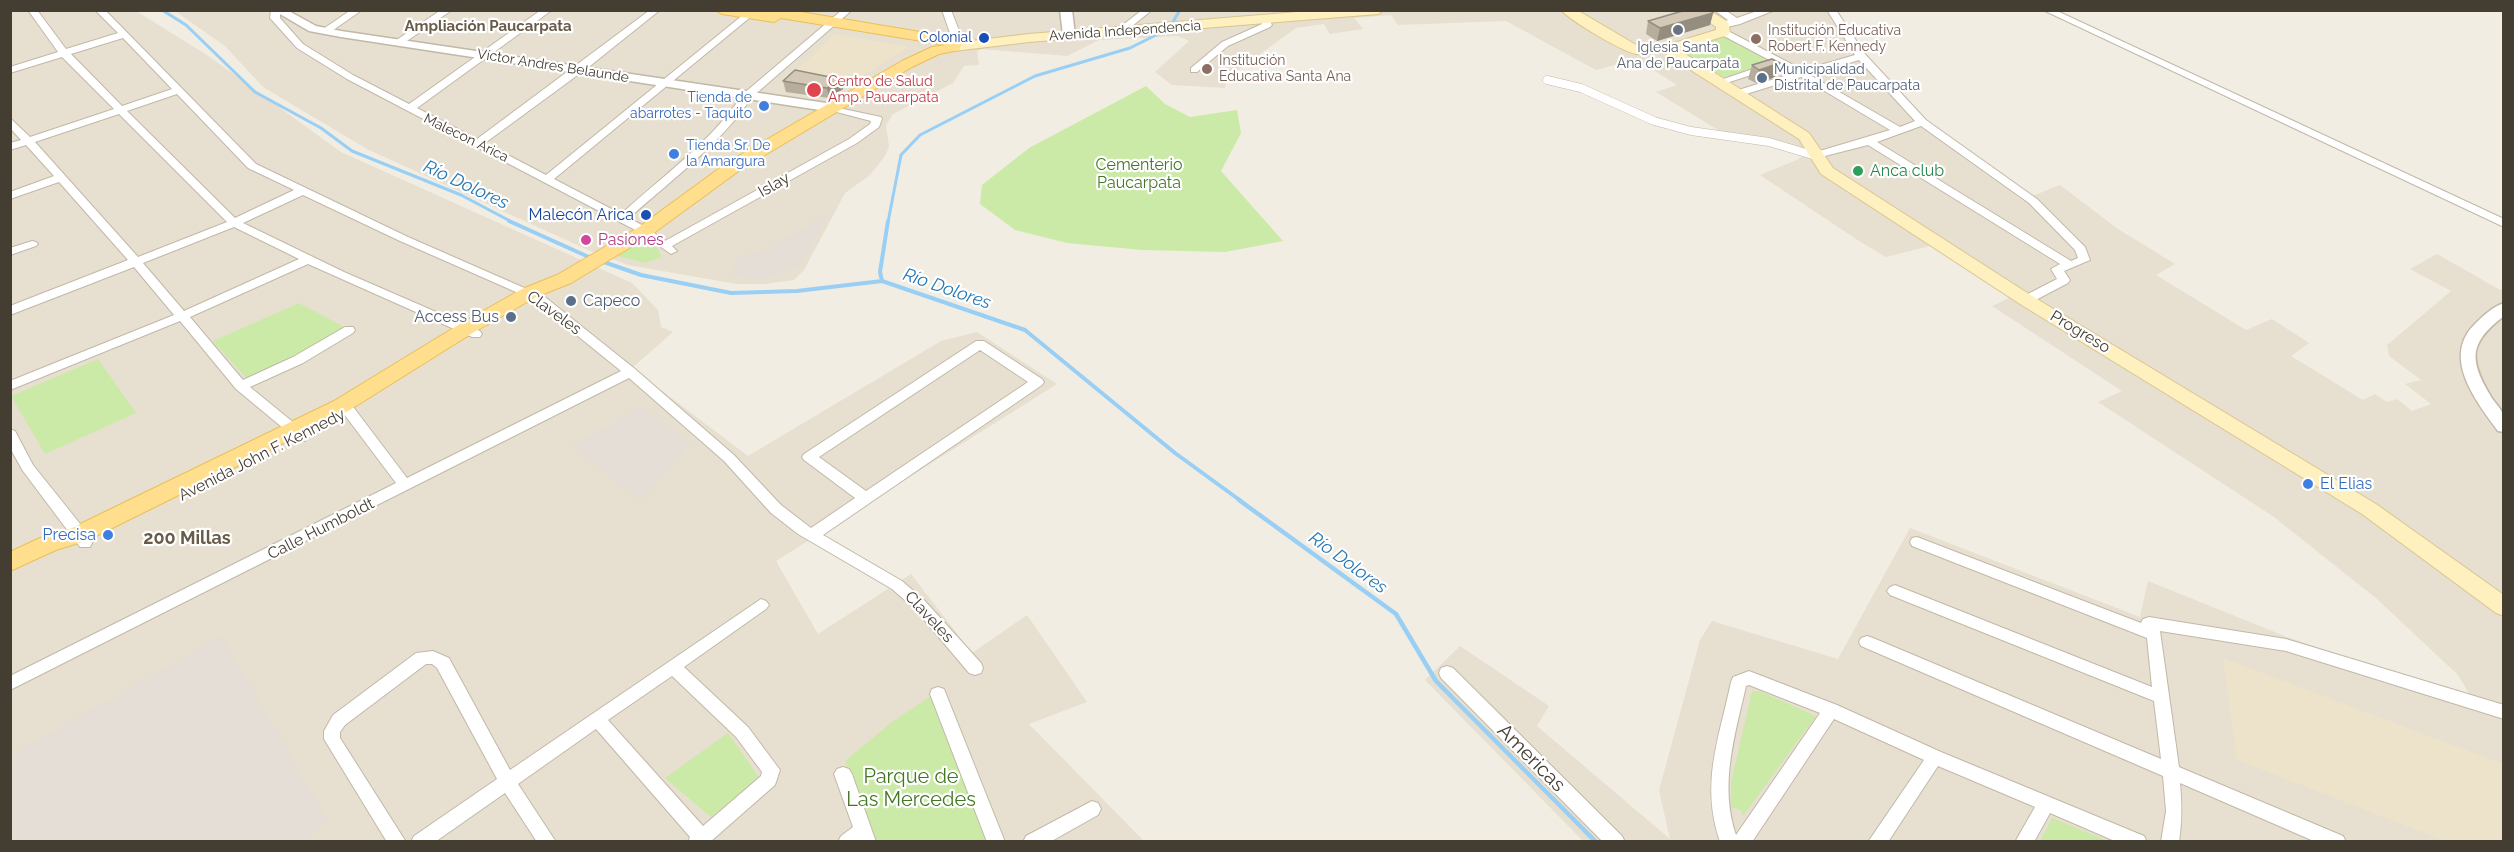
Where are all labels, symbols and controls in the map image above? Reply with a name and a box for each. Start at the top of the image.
district label: Ampliación Paucarpata [404,17,572,35]
street label: Avenida Independencia [1048,17,1202,45]
marker: Iglesia Santa Ana de Paucarpata [1671,23,1685,37]
place label: Institución Educativa Robert F. Kennedy [1768,23,1901,56]
place label: Colonial [919,30,972,46]
marker: Colonial [977,31,991,45]
marker: Institución Educativa Robert F. Kennedy [1749,32,1763,46]
place label: Iglesia Santa Ana de Paucarpata [1617,40,1739,72]
street label: Víctor Andres Belaunde [476,46,630,86]
place label: Institución Educativa Santa Ana [1219,53,1351,86]
marker: Institución Educativa Santa Ana [1200,62,1214,76]
place label: Municipalidad Distrital de Paucarpata [1774,62,1920,94]
marker: Municipalidad Distrital de Paucarpata [1755,71,1769,85]
place label: Centro de Salud Amp. Paucarpata [828,74,939,106]
marker: Centro de Salud Amp. Paucarpata [805,81,823,99]
place label: Tienda de abarrotes - Taquito [630,90,752,122]
marker: Tienda de abarrotes - Taquito [757,99,771,113]
street label: Malecon Arica [421,110,511,166]
place label: Tienda Sr. De la Amargura [686,138,770,170]
marker: Tienda Sr. De la Amargura [667,147,681,161]
park label: Cementerio Paucarpata [1096,155,1182,193]
water label: Río Dolores [420,156,512,214]
place label: Anca club [1870,161,1944,181]
marker: Anca club [1851,164,1865,178]
street label: Islay [755,168,793,202]
place label: Malecón Arica [529,205,634,225]
marker: Malecón Arica [639,208,653,222]
place label: Pasiones [598,230,664,250]
marker: Pasiones [579,233,593,247]
water label: Río Dolores [900,264,994,314]
street label: Claveles [523,287,585,339]
place label: Capeco [583,291,640,311]
marker: Capeco [564,294,578,308]
place label: Access Bus [414,307,499,327]
street label: Progreso [2046,307,2114,357]
marker: Access Bus [504,310,518,324]
street label: Avenida John F. Kennedy [176,405,348,505]
place label: El Elias [2320,474,2372,494]
marker: El Elias [2301,477,2315,491]
street label: Calle Humboldt [265,494,377,564]
place label: Precisa [43,525,96,545]
water label: Río Dolores [1305,527,1391,599]
marker: Precisa [101,528,115,542]
district label: 200 Millas [143,528,231,550]
street label: Claveles [901,587,957,647]
street label: Americas [1492,719,1570,797]
park label: Parque de Las Mercedes [846,765,976,812]

